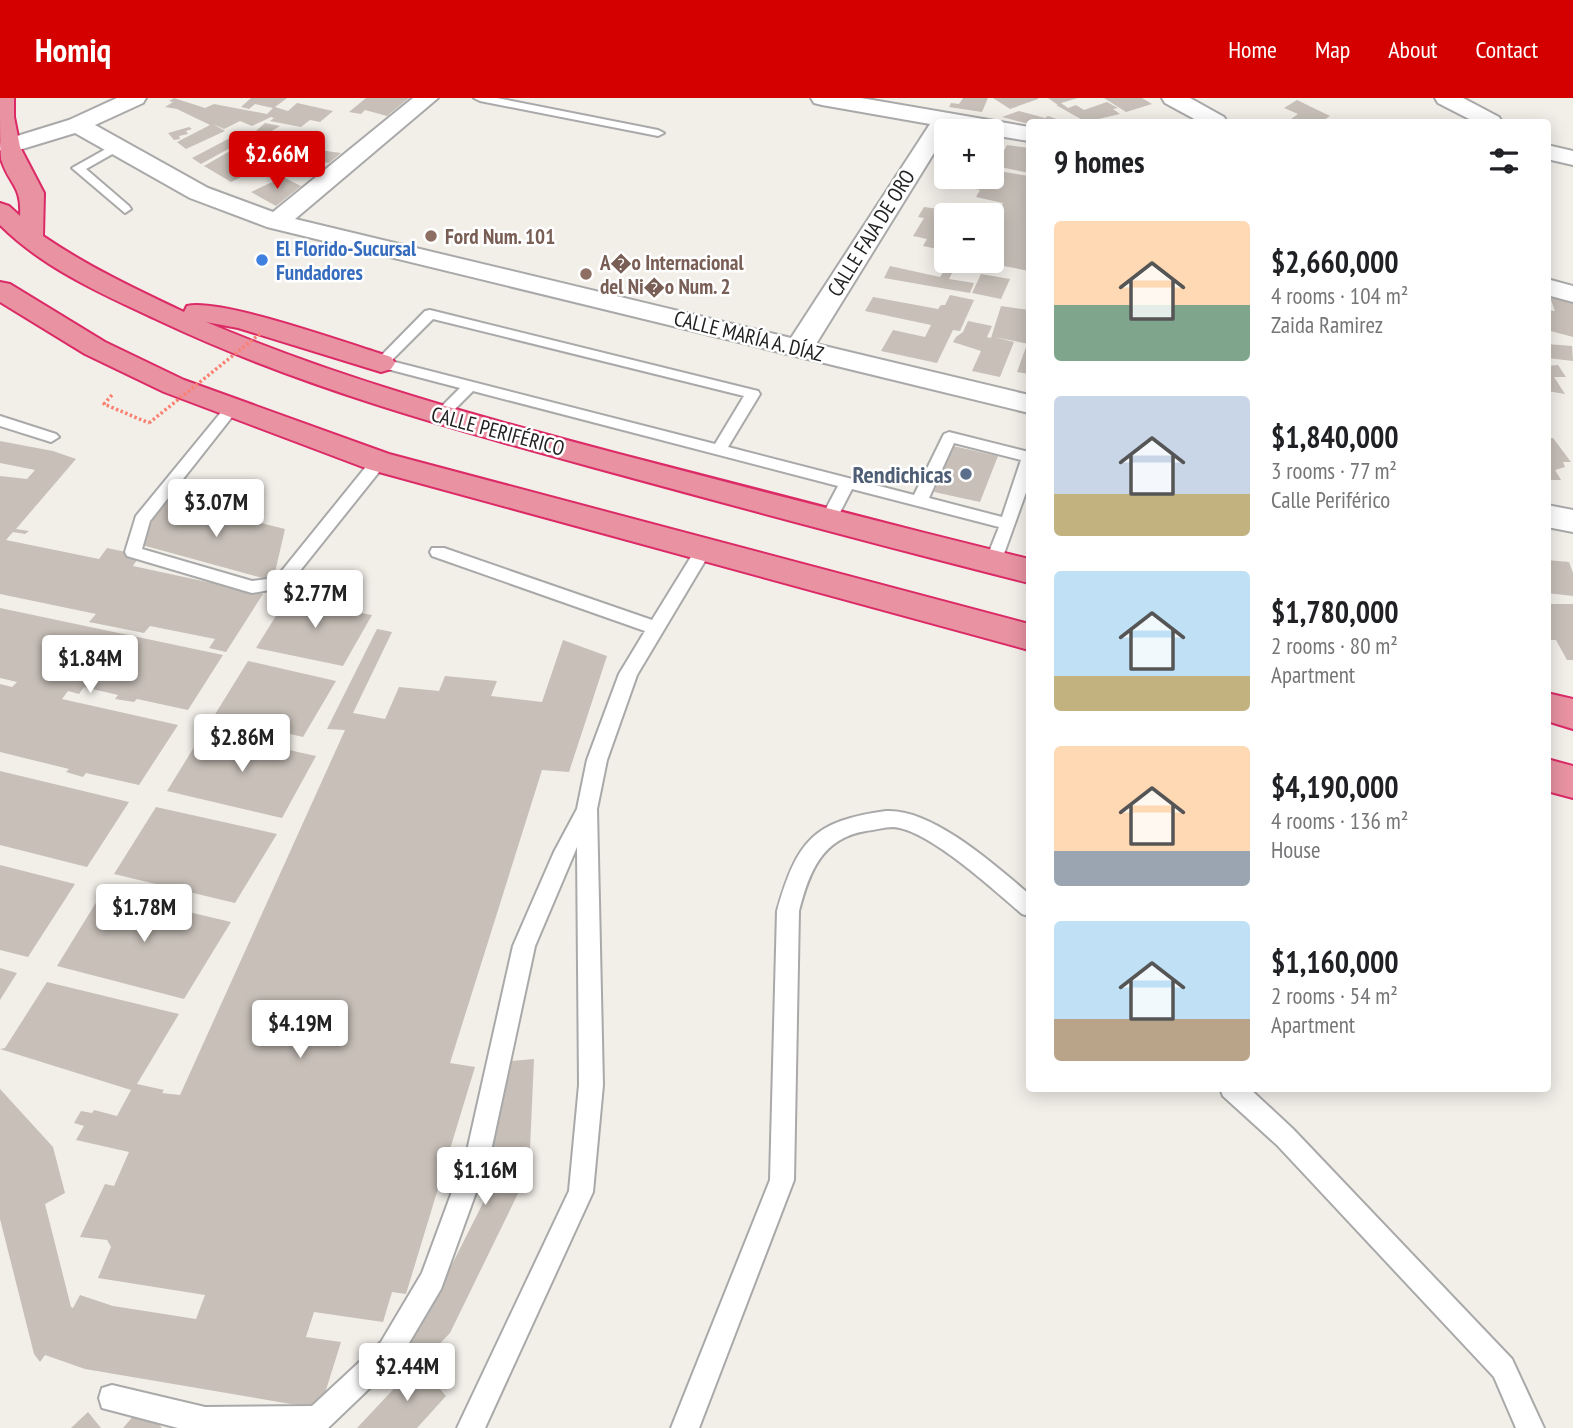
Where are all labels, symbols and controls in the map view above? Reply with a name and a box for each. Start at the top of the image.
text: Homiq [35,28,111,71]
text: Home [1228,34,1277,65]
text: Map [1315,34,1350,65]
text: About [1388,34,1437,65]
text: Contact [1475,34,1538,65]
map controls [934,119,1004,273]
button: + [934,119,1004,189]
pin: $2.66M [220,132,334,191]
text: $2.66M [245,139,309,168]
text: 9 homes [1054,142,1145,181]
icon: filters [1485,142,1523,180]
street label: CALLE FAJA DE ORO [821,165,921,301]
button: − [934,203,1004,273]
place label: Ford Num. 101 [445,223,555,250]
marker: Ford Num. 101 [423,228,439,244]
place label: El Florido-Sucursal Fundadores [276,235,417,286]
text: $2,660,000 [1271,242,1399,281]
place label: A�o Internacional del Ni�o Num. 2 [599,249,744,300]
icon: home [1110,249,1194,333]
marker: El Florido-Sucursal Fundadores [254,252,270,268]
marker: A�o Internacional del Ni�o Num. 2 [578,266,594,282]
text: 4 rooms · 104 m² [1271,281,1408,310]
street label: CALLE MARÍA A. DÍAZ [671,304,827,368]
text: Zaida Ramirez [1271,310,1383,339]
street label: CALLE PERIFÉRICO [428,400,568,462]
text: $1,840,000 [1271,417,1399,456]
icon: home [1110,424,1194,508]
text: 3 rooms · 77 m² [1271,456,1397,485]
place label: Rendichicas [852,459,952,490]
marker: Rendichicas [958,466,974,482]
pin: $3.07M [159,480,273,539]
text: Calle Periférico [1271,485,1390,514]
text: $3.07M [184,487,248,516]
pin: $2.77M [258,570,372,630]
text: $2.77M [283,578,347,607]
text: $1,780,000 [1271,592,1399,631]
icon: home [1110,599,1194,683]
text: 2 rooms · 80 m² [1271,631,1398,660]
pin: $1.84M [33,636,147,695]
text: $1.84M [58,643,122,672]
text: Apartment [1271,660,1355,689]
pin: $2.86M [185,714,299,774]
text: $2.86M [210,722,274,751]
text: $4,190,000 [1271,767,1399,806]
icon: home [1110,774,1194,858]
text: 4 rooms · 136 m² [1271,806,1408,835]
text: House [1271,835,1321,864]
pin: $1.78M [87,884,201,944]
text: $1.78M [112,892,176,921]
text: $1,160,000 [1271,942,1399,981]
icon: home [1110,949,1194,1033]
text: 2 rooms · 54 m² [1271,981,1398,1010]
pin: $4.19M [243,1000,357,1060]
text: $4.19M [268,1008,332,1037]
text: Apartment [1271,1010,1355,1039]
pin: $1.16M [428,1148,542,1207]
text: $1.16M [453,1155,517,1184]
pin: $2.44M [350,1344,464,1403]
text: $2.44M [375,1351,439,1380]

